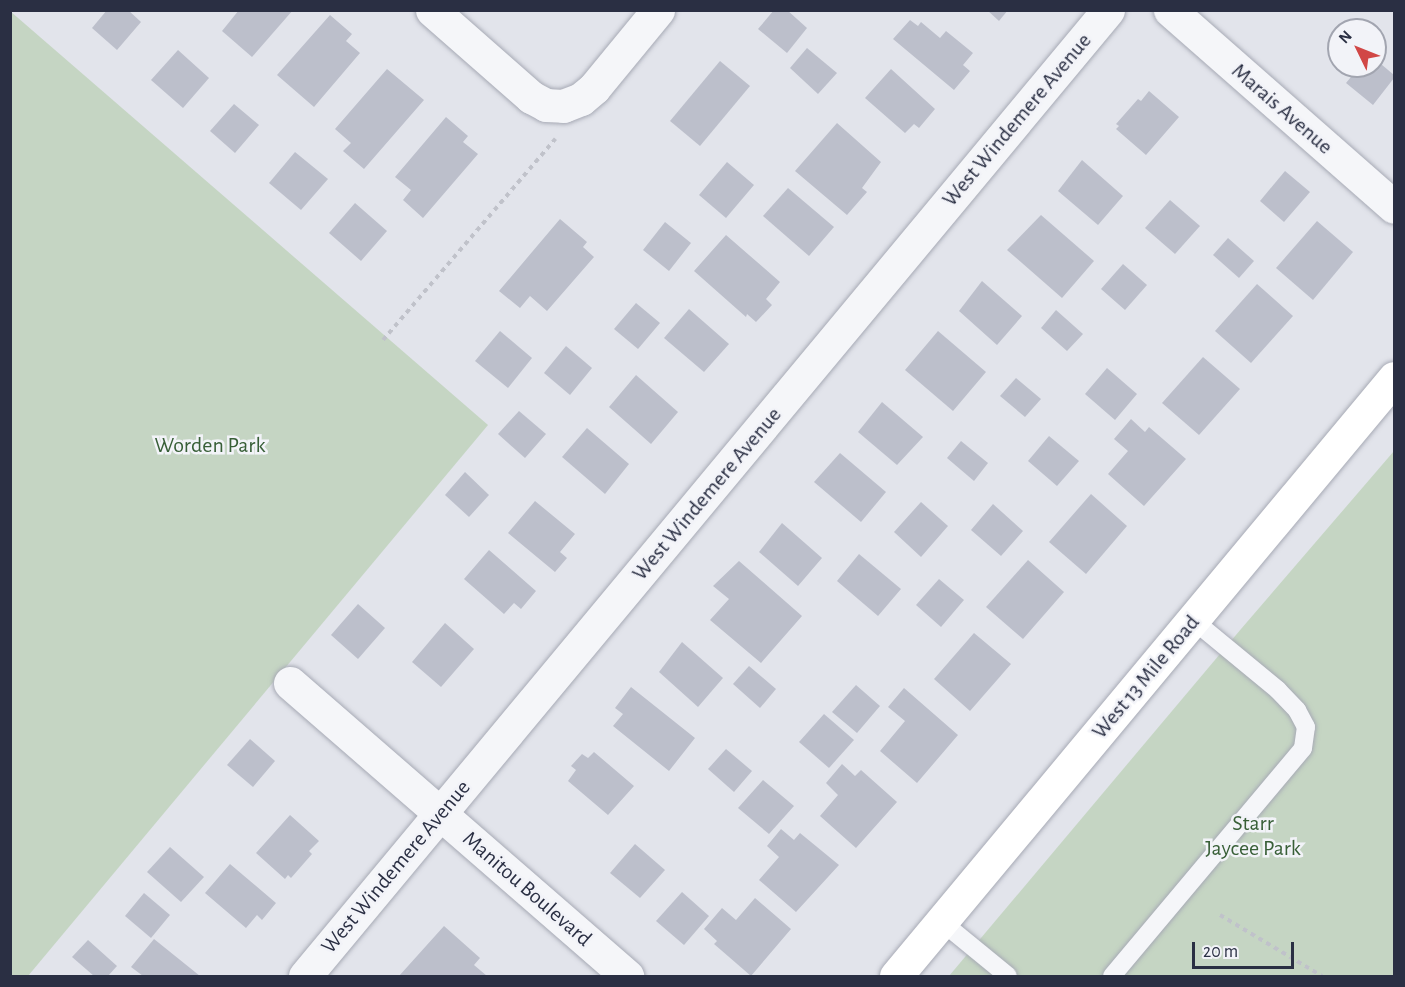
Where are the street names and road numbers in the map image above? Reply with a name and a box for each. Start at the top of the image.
street label: West Windemere Avenue [937,28,1097,212]
street label: Marais Avenue [1226,58,1338,160]
street label: West Windemere Avenue [627,402,787,586]
street label: West 13 Mile Road [1087,610,1205,744]
street label: West Windemere Avenue [316,775,476,959]
street label: Manitou Boulevard [457,826,597,952]

